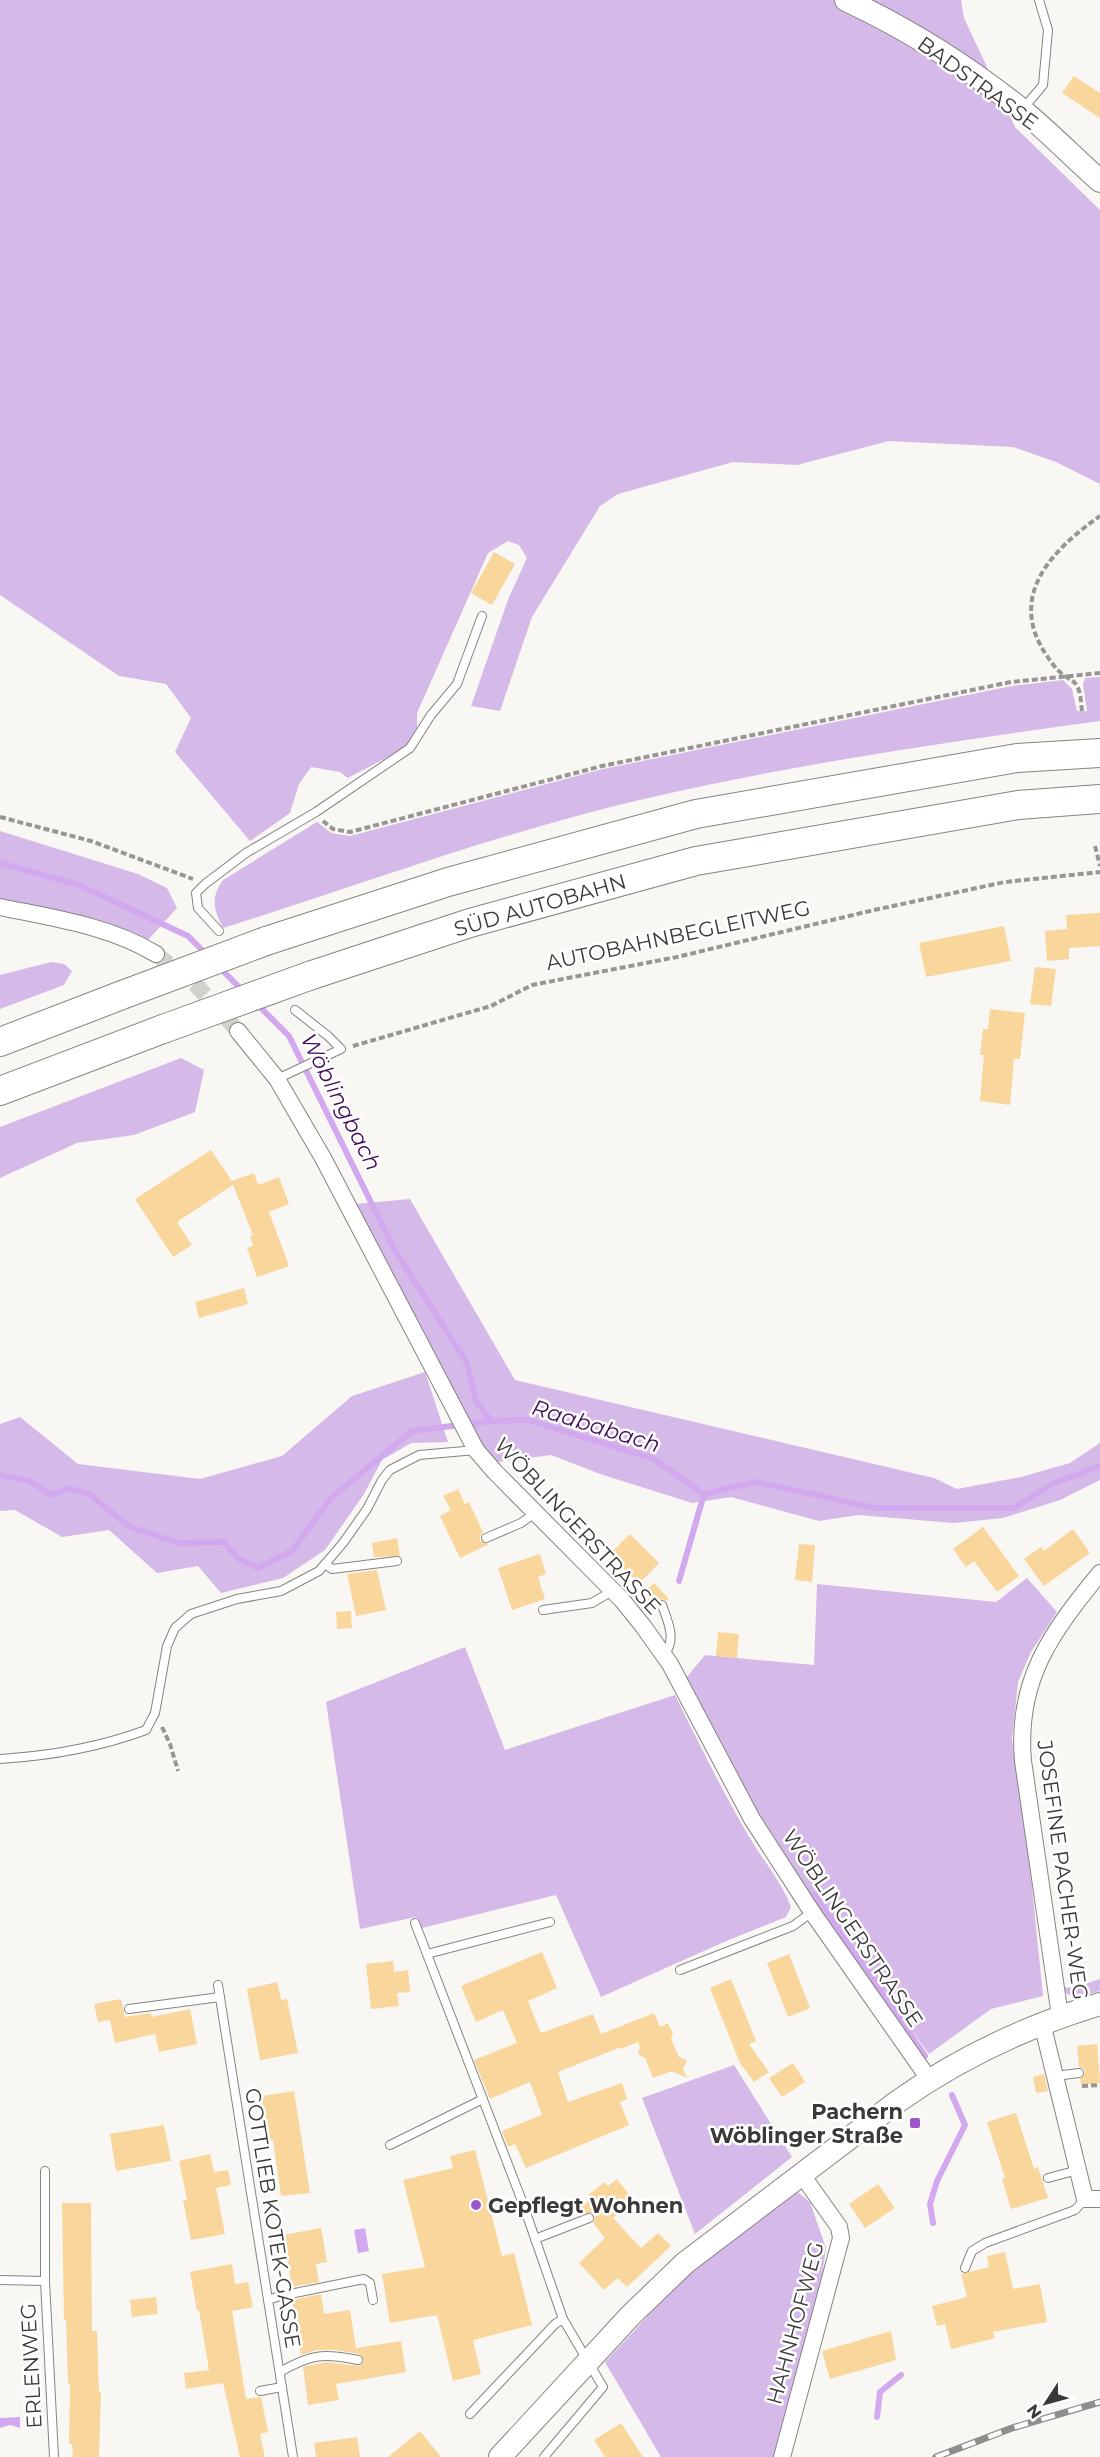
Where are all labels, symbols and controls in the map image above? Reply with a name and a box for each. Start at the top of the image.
street label: BADSTRASSE [913,31,1043,135]
street label: SÜD AUTOBAHN [451,868,629,942]
street label: AUTOBAHNBEGLEITWEG [544,895,812,975]
water label: Wöblingbach [295,1029,387,1175]
water label: Raababach [529,1394,663,1458]
street label: WÖBLINGERSTRASSE [490,1432,666,1620]
street label: JOSEFINE PACHER-WEG [1032,1737,1094,2002]
street label: WÖBLINGERSTRASSE [778,1825,928,2031]
street label: GOTTLIEB KOTEK-GASSE [240,2086,306,2350]
place label: Pachern Wöblinger Straße [710,2099,903,2148]
marker: Pachern Wöblinger Straße [908,2116,922,2130]
place label: Gepflegt Wohnen [488,2193,683,2218]
marker: Gepflegt Wohnen [469,2198,483,2212]
street label: HAHNHOFWEG [761,2239,829,2407]
street label: ERLENWEG [15,2303,47,2429]
north arrow [1016,2373,1076,2433]
text: N [1023,2401,1046,2422]

